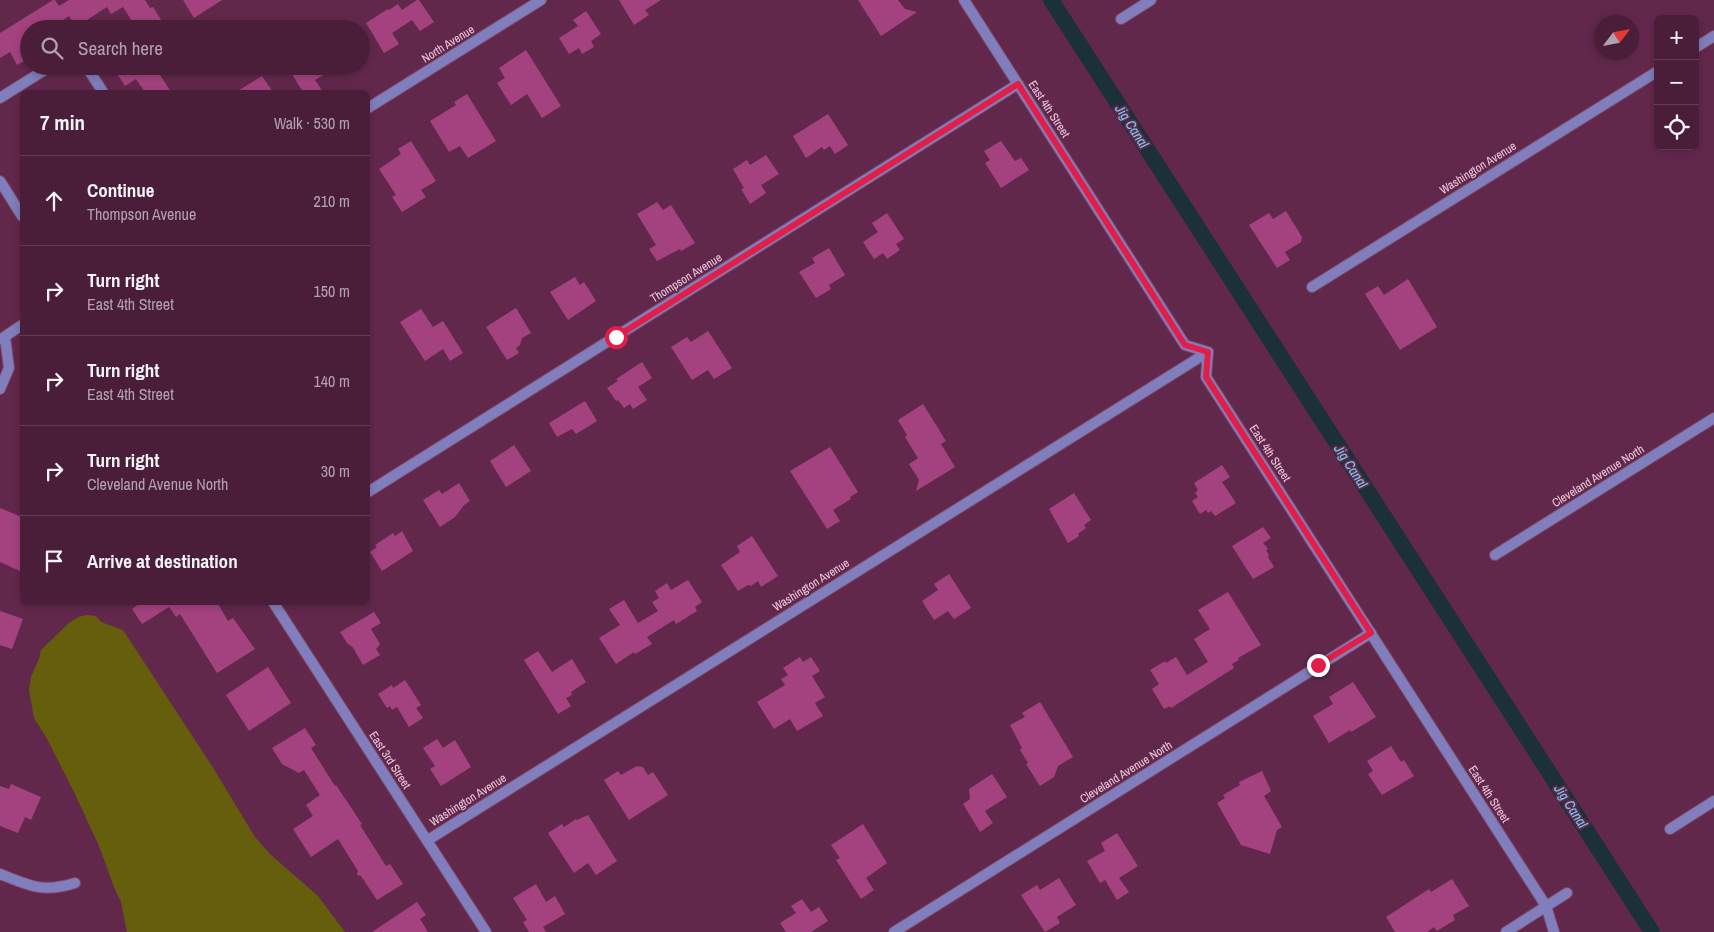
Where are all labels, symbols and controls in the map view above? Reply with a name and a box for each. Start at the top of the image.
north arrow [1594,15,1639,60]
map controls [1654,15,1699,150]
button: + [1654,15,1699,60]
search box [20,20,370,75]
street label: North Avenue [419,21,477,67]
icon: search [38,34,66,62]
text: Search here [78,35,163,61]
button: − [1654,60,1699,105]
street label: East 4th Street [1025,77,1074,141]
water label: Jig Canal [1111,100,1153,152]
button: locate [1654,105,1699,150]
text: 7 min [40,108,85,137]
text: Walk · 530 m [274,112,350,134]
street label: Washington Avenue [1437,138,1519,198]
text: Continue [87,177,155,203]
icon: ahead [40,187,68,215]
text: 210 m [314,190,350,212]
text: Thompson Avenue [87,203,196,225]
street label: Thompson Avenue [647,250,725,306]
text: Turn right [87,267,159,293]
icon: right [40,277,68,305]
text: 150 m [314,280,350,302]
text: East 4th Street [87,293,174,315]
route start [605,326,628,349]
text: Turn right [87,357,159,383]
icon: right [40,367,68,395]
text: 140 m [314,370,350,392]
text: East 4th Street [87,383,174,405]
street label: East 4th Street [1246,421,1295,485]
water label: Jig Canal [1330,440,1372,492]
street label: Cleveland Avenue North [1549,441,1647,511]
text: Turn right [87,447,159,473]
icon: right [40,457,68,485]
text: 30 m [321,460,350,482]
text: Cleveland Avenue North [87,473,228,495]
icon: arrive [40,547,68,575]
text: Arrive at destination [87,548,238,574]
street label: Washington Avenue [770,555,852,615]
route end [1307,654,1330,677]
street label: East 3rd Street [365,728,415,792]
street label: Cleveland Avenue North [1077,737,1175,807]
street label: East 4th Street [1465,762,1514,826]
street label: Washington Avenue [427,770,509,830]
water label: Jig Canal [1550,780,1592,832]

